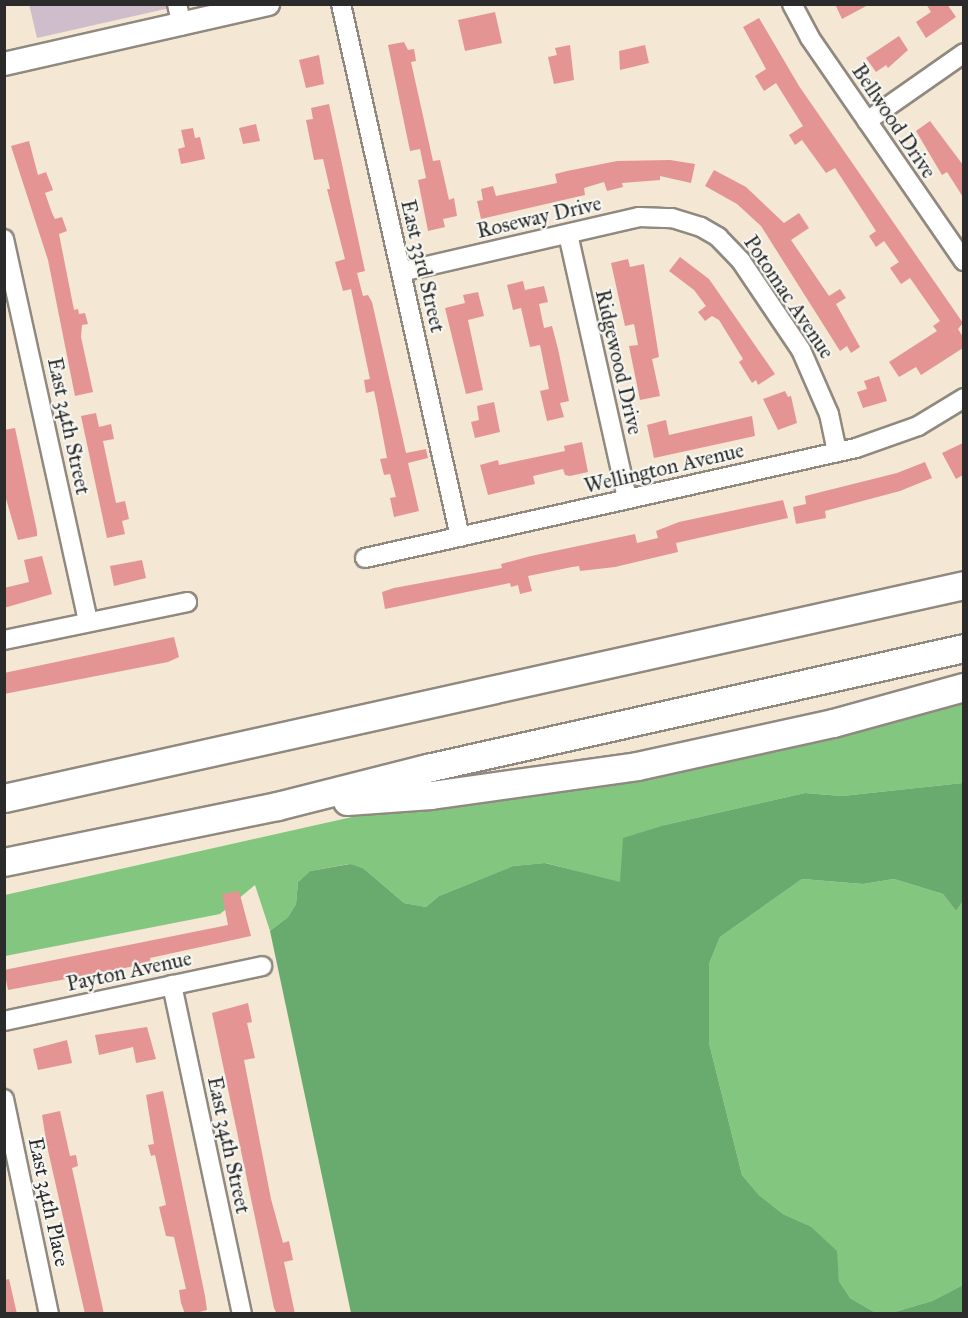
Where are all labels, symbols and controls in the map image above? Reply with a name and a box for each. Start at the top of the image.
street label: Bellwood Drive [847,59,941,183]
street label: Roseway Drive [474,190,604,244]
street label: East 33rd Street [396,197,450,335]
street label: Potomac Avenue [738,231,840,363]
street label: Ridgewood Drive [590,287,648,437]
street label: East 34th Street [42,355,96,497]
street label: Wellington Avenue [582,437,746,499]
street label: Payton Avenue [64,945,194,997]
street label: East 34th Street [202,1074,256,1216]
street label: East 34th Place [23,1135,75,1269]

